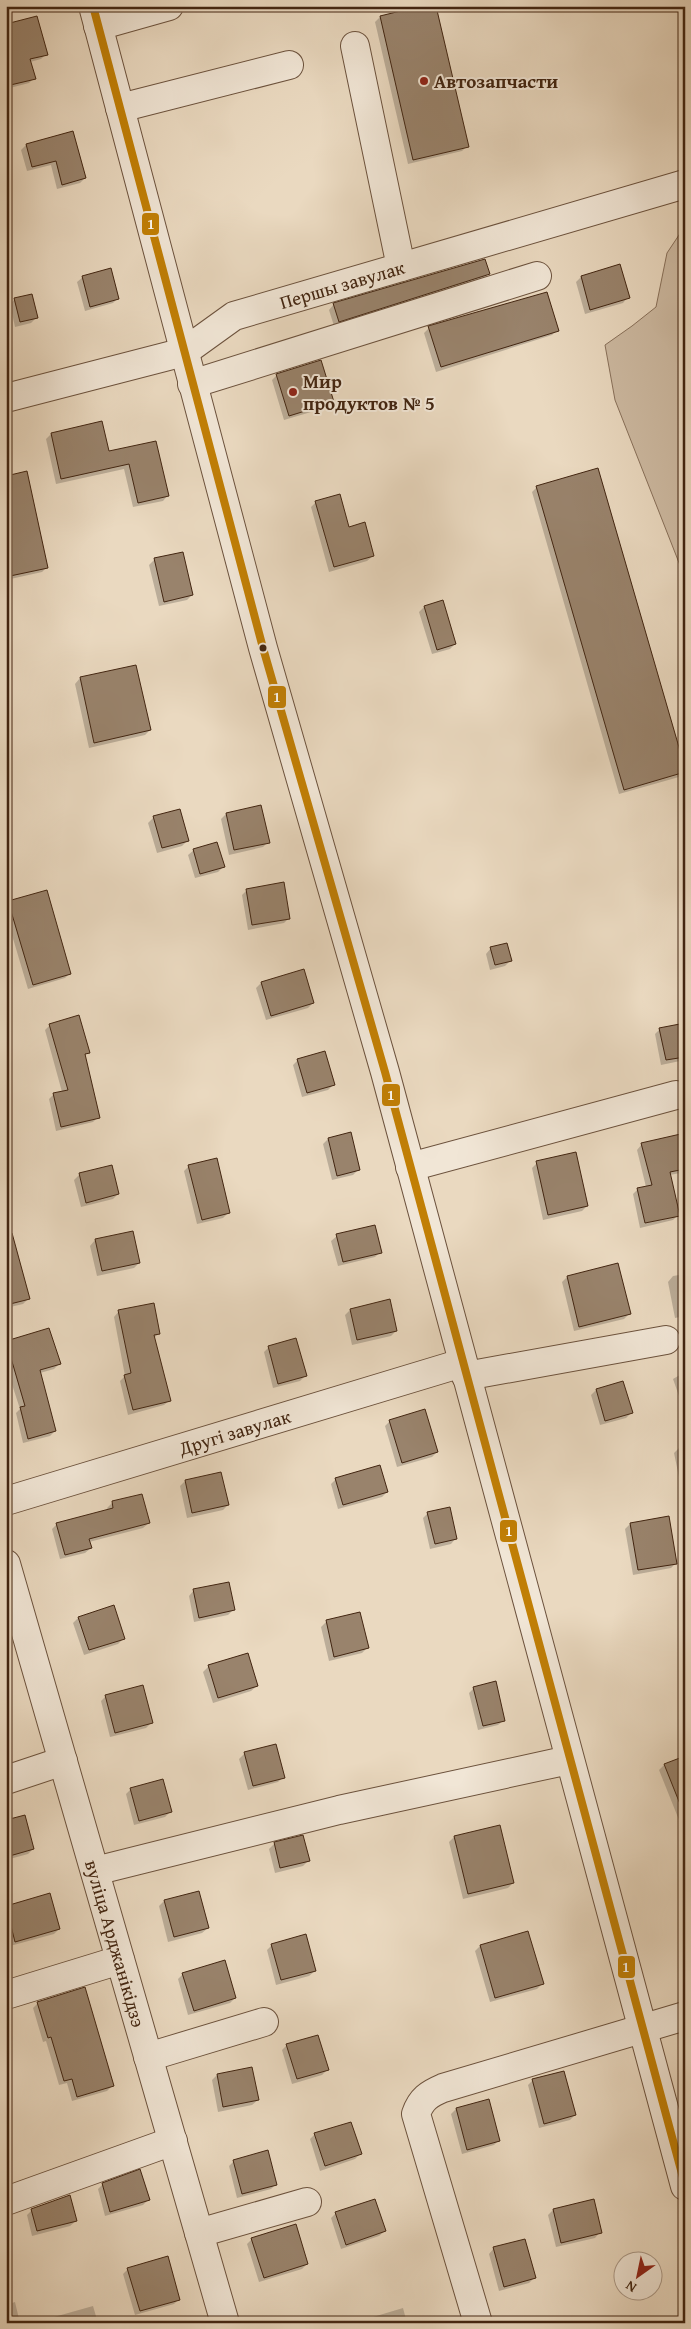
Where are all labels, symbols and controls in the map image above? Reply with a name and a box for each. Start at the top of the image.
place label: Автозапчасти [434,67,558,95]
marker: Автозапчасти [418,75,430,87]
line badge: 1 [141,212,160,236]
text: 1 [147,214,155,234]
street label: Першы завулак [276,253,408,316]
place label: Мир продуктов № 5 [303,367,435,417]
marker: Мир продуктов № 5 [287,386,299,398]
unlabelled marker [258,643,268,653]
line badge: 1 [267,685,287,709]
text: 1 [273,687,281,707]
line badge: 1 [381,1083,401,1107]
text: 1 [387,1085,395,1105]
street label: Другі завулак [175,1402,294,1462]
line badge: 1 [499,1519,518,1543]
text: 1 [505,1521,513,1541]
street label: вуліца Арджанікідзэ [78,1856,153,2031]
line badge: 1 [617,1955,636,1979]
text: 1 [622,1957,630,1977]
north arrow [614,2252,664,2302]
text: N [621,2276,640,2298]

